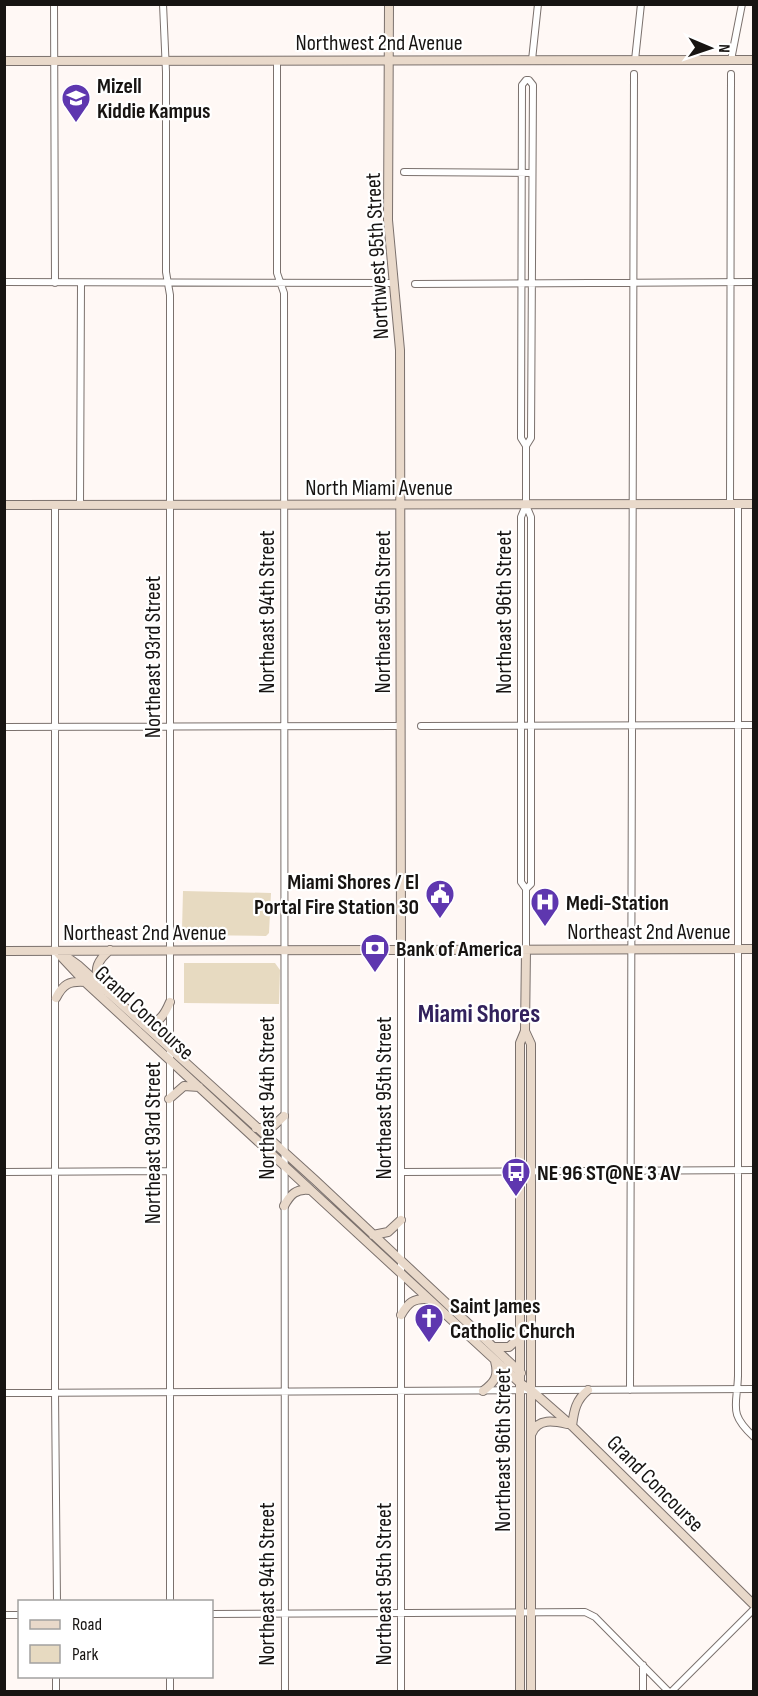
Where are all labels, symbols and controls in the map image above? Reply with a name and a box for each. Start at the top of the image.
north arrow [680,18,740,78]
street label: Northwest 2nd Avenue [295,30,463,57]
text: N [714,44,733,53]
place label: Mizell Kiddie Kampus [97,73,211,125]
school or university icon: Mizell Kiddie Kampus [60,82,92,124]
street label: Northwest 95th Street [360,172,395,340]
street label: North Miami Avenue [305,475,453,502]
street label: Northeast 94th Street [254,530,281,694]
street label: Northeast 95th Street [370,530,397,694]
street label: Northeast 96th Street [491,530,518,694]
street label: Northeast 93rd Street [140,575,167,738]
place label: Miami Shores / El Portal Fire Station 30 [254,869,419,921]
public building icon: Miami Shores / El Portal Fire Station 30 [424,878,456,920]
hospital icon: Medi-Station [529,886,561,928]
place label: Medi-Station [566,890,669,917]
street label: Northeast 2nd Avenue [567,919,731,946]
street label: Northeast 2nd Avenue [63,920,227,947]
bank icon: Bank of America [359,932,391,974]
place label: Bank of America [396,936,522,963]
street label: Grand Concourse [89,960,199,1066]
district label: Miami Shores [418,999,540,1030]
street label: Northeast 94th Street [254,1016,281,1180]
street label: Northeast 95th Street [371,1016,398,1180]
street label: Northeast 93rd Street [140,1061,167,1224]
bus stop icon: NE 96 ST@NE 3 AV [500,1156,532,1198]
place label: NE 96 ST@NE 3 AV [537,1160,681,1187]
place label: Saint James Catholic Church [450,1293,575,1345]
church icon: Saint James Catholic Church [413,1302,445,1344]
street label: Northeast 96th Street [490,1368,517,1532]
street label: Grand Concourse [601,1430,709,1538]
street label: Northeast 94th Street [254,1502,281,1666]
street label: Northeast 95th Street [371,1502,398,1666]
legend [18,1600,213,1678]
text: Road [72,1614,102,1635]
text: Park [72,1644,98,1665]

